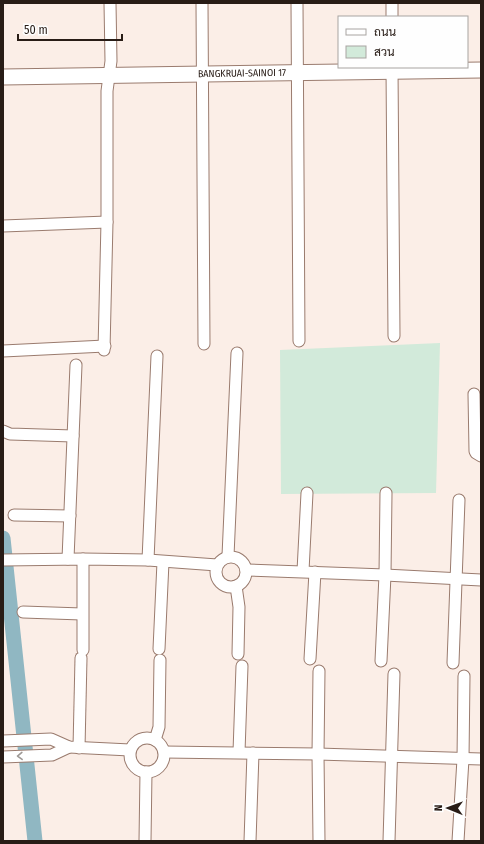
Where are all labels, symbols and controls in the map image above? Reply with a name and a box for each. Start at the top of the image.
scale bar [18,16,122,42]
legend [338,16,468,68]
text: 50 m [24,23,48,37]
text: ถนน [374,25,397,39]
text: สวน [374,45,395,59]
street label: BANGKRUAI-SAINOI 17 [198,67,286,80]
one-way arrow [17,752,23,760]
north arrow [428,788,468,828]
text: N [432,804,445,811]

